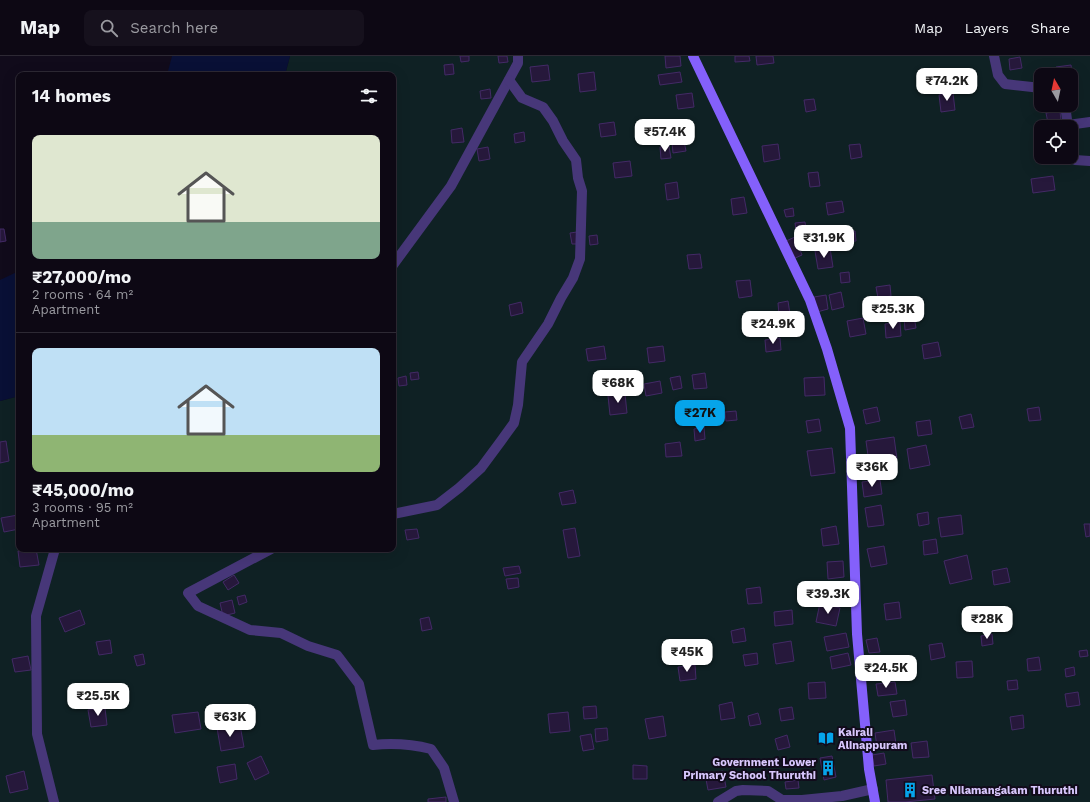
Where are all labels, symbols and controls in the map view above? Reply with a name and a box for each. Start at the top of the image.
search box [84,10,364,46]
text: Map [20,16,60,39]
icon: search [98,17,120,39]
text: Search here [130,19,218,37]
text: Map [914,20,943,36]
text: Layers [965,20,1009,36]
text: Share [1031,20,1070,36]
pin: ₹74.2K [914,68,980,102]
north arrow [1034,68,1078,112]
map controls [1034,68,1078,164]
text: ₹74.2K [925,73,969,88]
icon: filters [358,85,380,107]
text: 14 homes [32,86,111,106]
pin: ₹57.4K [632,119,698,153]
button: locate [1034,120,1078,164]
text: ₹57.4K [644,124,686,139]
icon: home [170,161,242,233]
pin: ₹31.9K [791,225,857,259]
text: ₹31.9K [803,230,845,245]
text: ₹27,000/mo [32,267,131,287]
text: 2 rooms · 64 m² [32,287,133,302]
pin: ₹25.3K [860,296,926,330]
text: ₹25.3K [871,301,915,316]
text: Apartment [32,302,100,317]
pin: ₹24.9K [740,311,806,345]
text: ₹24.9K [751,316,795,331]
pin: ₹68K [594,370,642,404]
icon: home [170,374,242,446]
text: ₹68K [602,375,634,390]
pin: ₹27K [676,400,724,434]
text: ₹27K [684,405,716,420]
pin: ₹36K [848,454,896,488]
text: ₹36K [856,459,888,474]
text: ₹45,000/mo [32,480,134,500]
text: 3 rooms · 95 m² [32,500,133,515]
text: Apartment [32,515,100,530]
pin: ₹39.3K [795,581,861,615]
text: ₹39.3K [806,586,850,601]
pin: ₹28K [963,606,1011,640]
text: ₹28K [971,611,1003,626]
pin: ₹45K [663,639,711,673]
text: ₹45K [671,644,703,659]
pin: ₹24.5K [853,655,919,689]
text: ₹24.5K [864,660,908,675]
pin: ₹25.5K [65,683,131,717]
text: ₹25.5K [76,688,120,703]
pin: ₹63K [206,704,254,738]
text: ₹63K [214,709,246,724]
place label: Kairali Alinappuram [838,726,907,752]
library icon: Kairali Alinappuram [817,729,835,747]
place label: Government Lower Primary School Thuruthi [683,756,816,782]
building icon: Government Lower Primary School Thuruthi [819,759,837,777]
building icon: Sree Nilamangalam Thuruthi [901,781,919,799]
place label: Sree Nilamangalam Thuruthi [922,784,1078,797]

